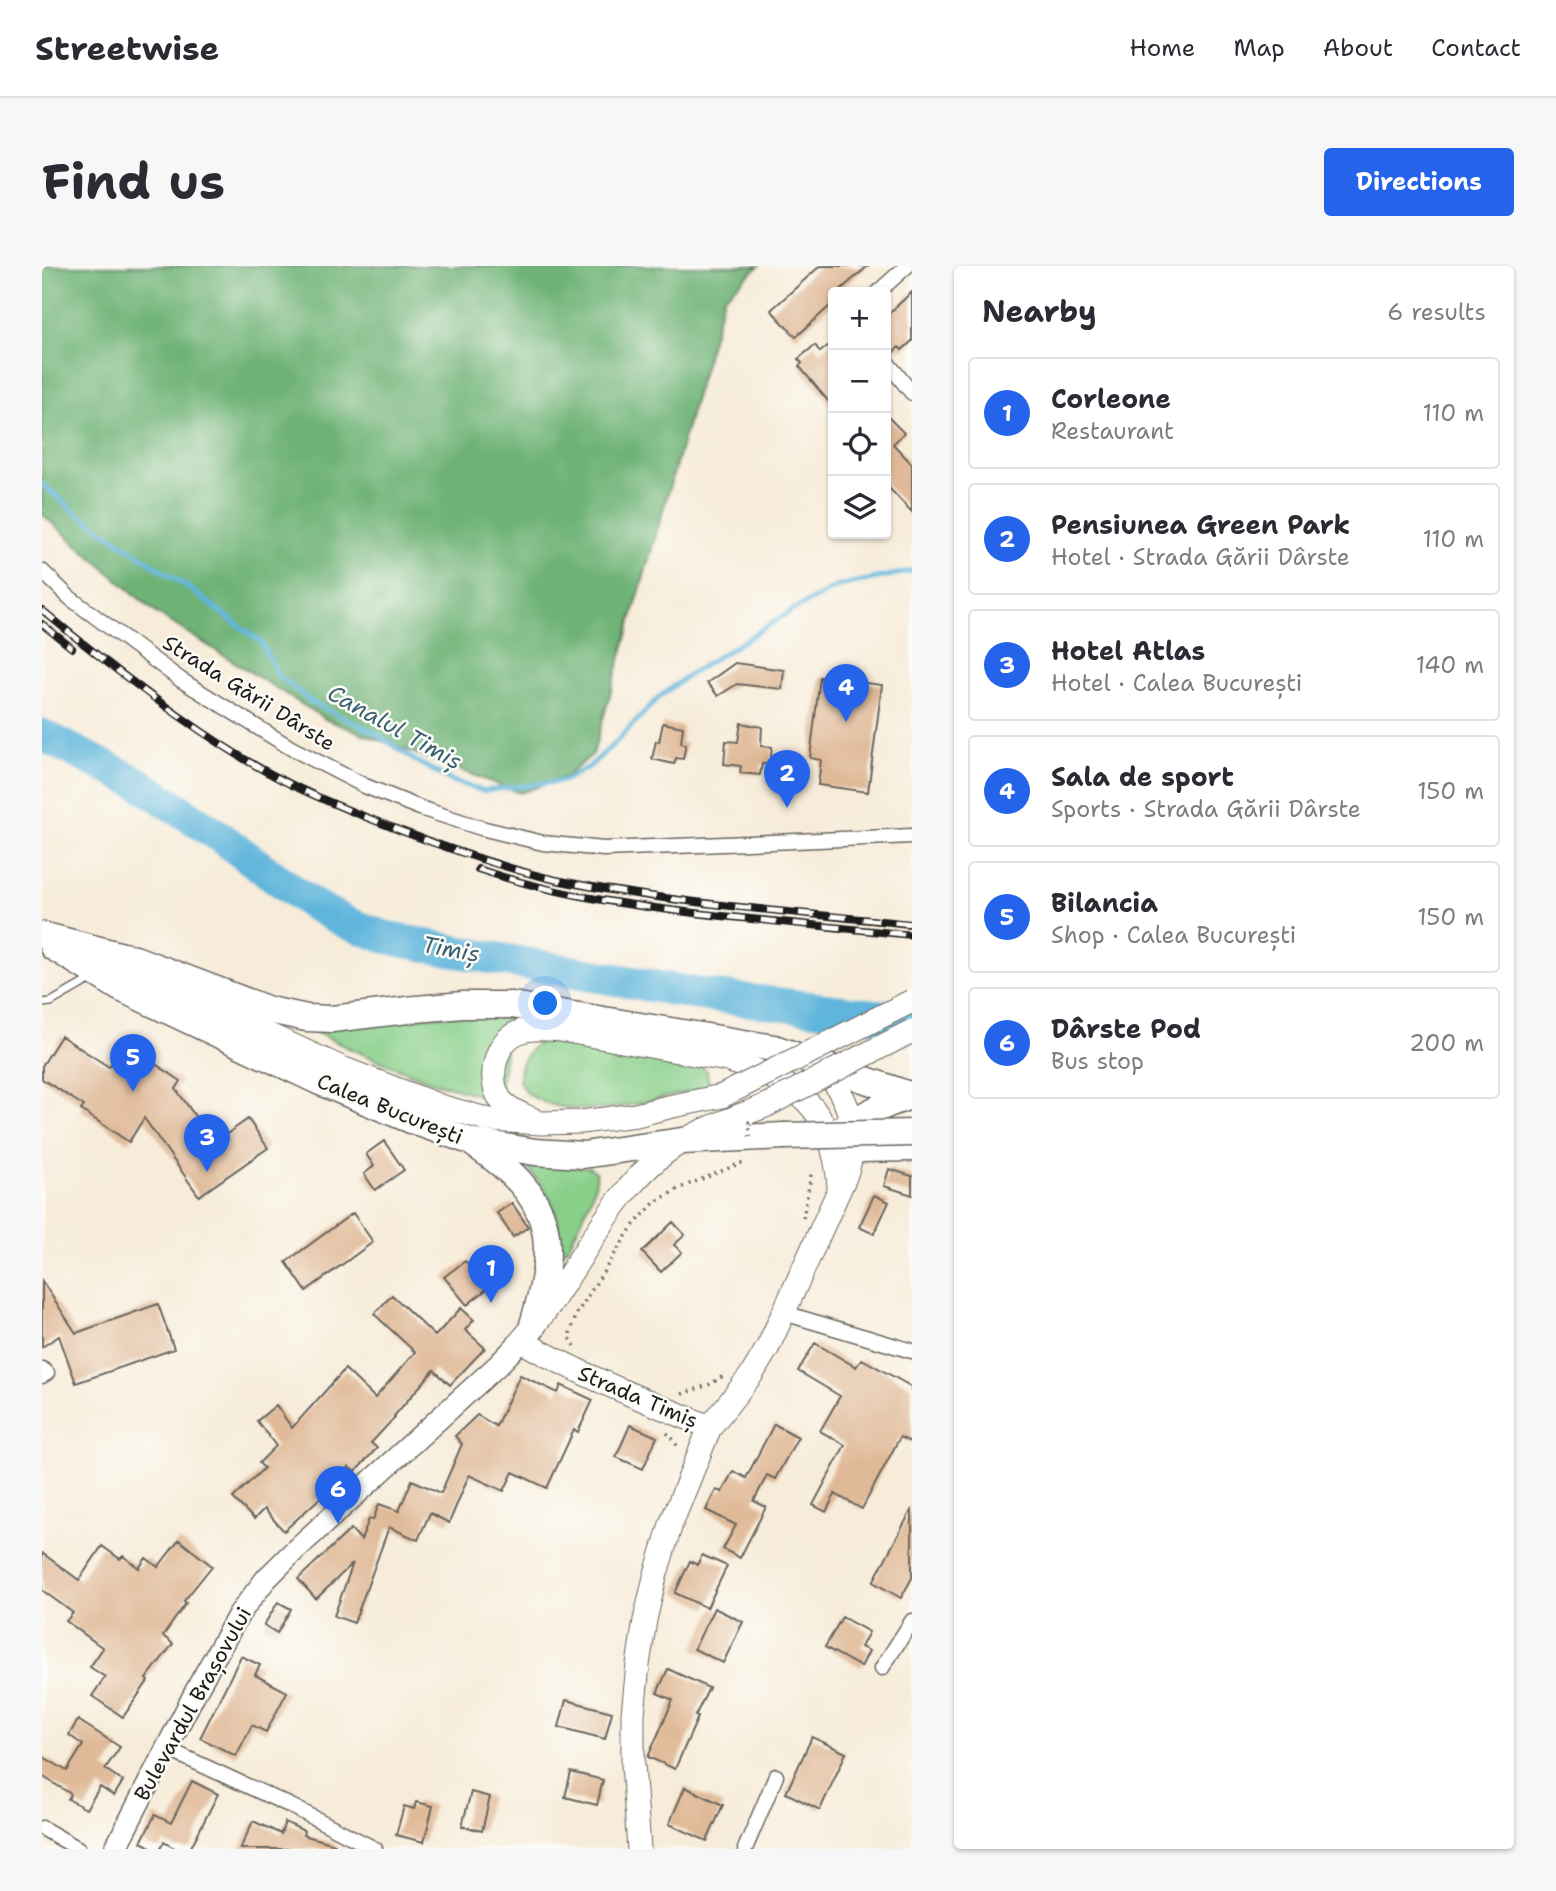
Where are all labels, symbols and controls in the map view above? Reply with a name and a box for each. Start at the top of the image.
text: Streetwise [35,26,219,71]
text: Home [1129,32,1195,64]
text: Map [1233,32,1285,64]
text: About [1323,32,1393,64]
text: Contact [1431,32,1521,64]
button: Directions [1324,148,1514,216]
text: Find us [42,149,225,215]
map controls [828,287,891,539]
button: + [828,287,891,350]
text: Nearby [982,291,1097,332]
text: 6 results [1387,297,1486,327]
button: − [828,350,891,413]
text: Corleone [1051,381,1171,416]
text: 1 [1002,398,1012,428]
text: 110 m [1422,398,1484,428]
button: locate [828,413,891,476]
text: Restaurant [1051,416,1174,446]
button: layers [828,476,891,539]
text: Pensiunea Green Park [1051,507,1350,542]
text: 2 [999,524,1015,554]
text: 110 m [1422,524,1484,554]
text: Hotel · Strada Gării Dârste [1051,542,1350,572]
street label: Strada Gării Dârste [157,629,341,757]
text: Hotel Atlas [1051,633,1205,668]
text: 3 [999,650,1015,680]
text: 140 m [1416,650,1484,680]
pin: 4 [823,664,869,722]
text: Hotel · Calea București [1051,668,1302,698]
water label: Canalul Timiș [322,678,468,777]
pin: 2 [764,750,810,808]
text: Sala de sport [1051,759,1234,794]
text: 4 [999,776,1015,806]
text: 150 m [1417,776,1484,806]
text: Sports · Strada Gării Dârste [1051,794,1361,824]
text: Bilancia [1051,885,1158,920]
text: 5 [1000,902,1014,932]
text: 150 m [1417,902,1484,932]
text: Shop · Calea București [1051,920,1296,950]
water label: Timiș [420,929,482,970]
your location [528,986,562,1020]
text: Dârste Pod [1051,1011,1201,1046]
text: 6 [999,1028,1015,1058]
text: 200 m [1409,1028,1484,1058]
pin: 5 [110,1034,156,1092]
text: Bus stop [1051,1046,1144,1076]
street label: Calea București [313,1067,467,1152]
pin: 3 [184,1114,230,1172]
pin: 1 [468,1245,514,1303]
street label: Strada Timiș [573,1359,702,1436]
pin: 6 [315,1466,361,1524]
street label: Bulevardul Brașovului [128,1602,259,1806]

